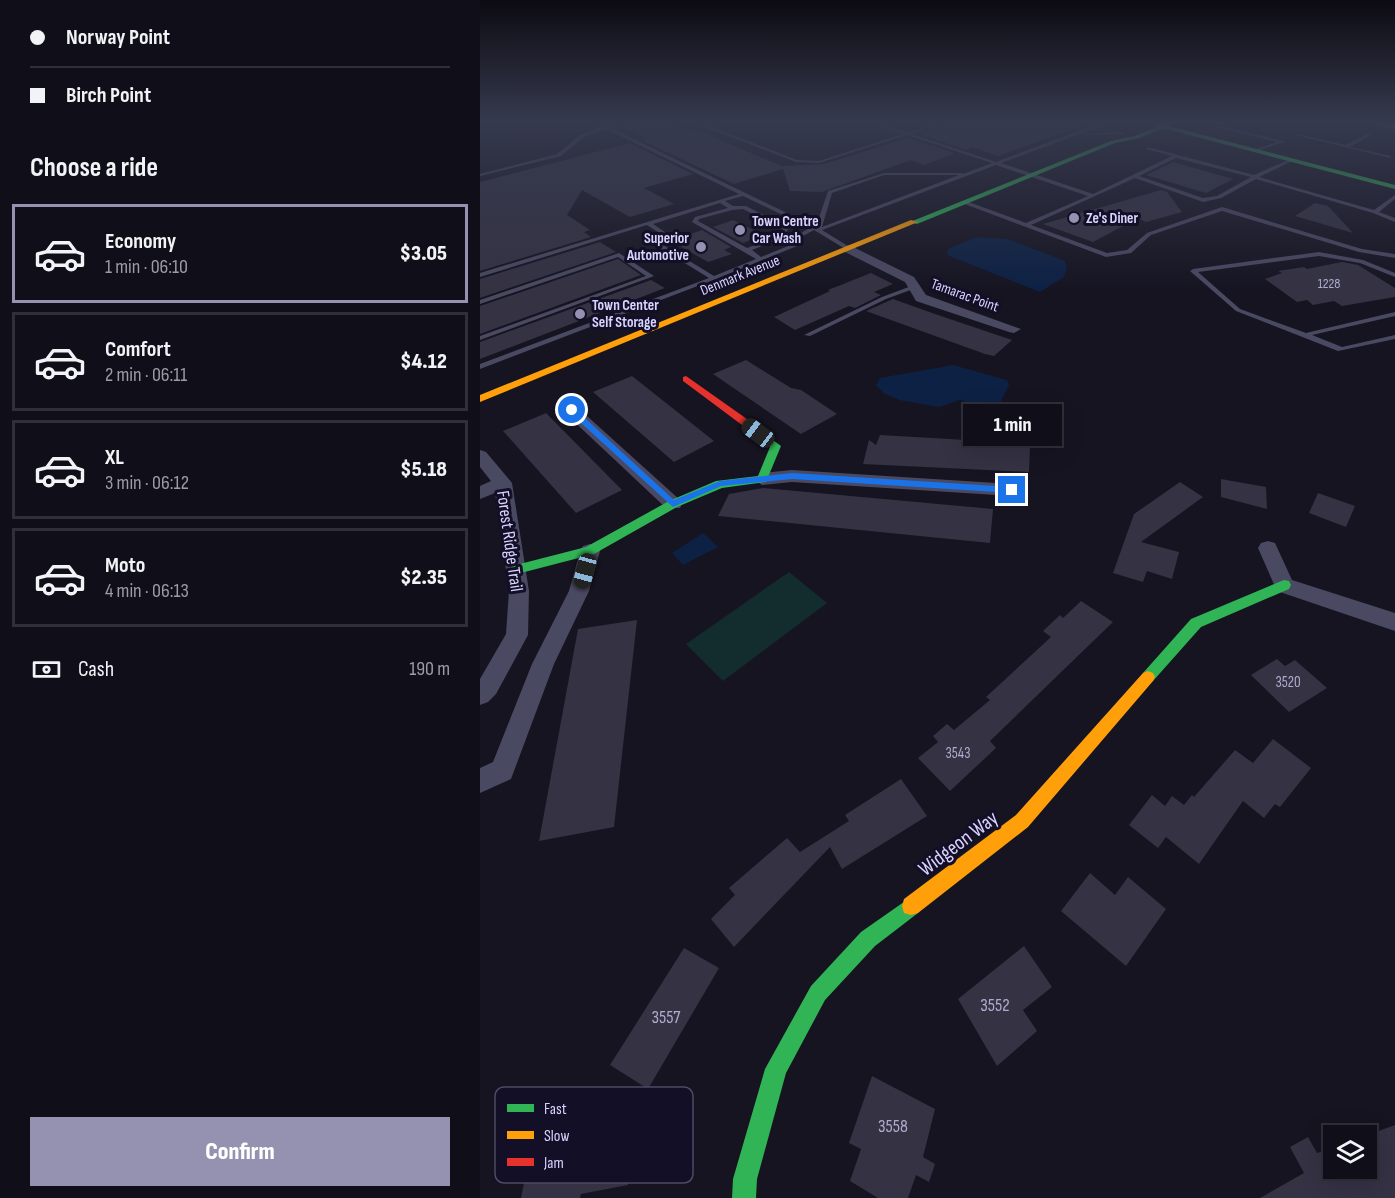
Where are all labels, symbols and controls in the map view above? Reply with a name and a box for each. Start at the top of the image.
text: Norway Point [66,24,170,51]
text: Birch Point [66,82,151,109]
text: Choose a ride [30,152,158,184]
place label: Ze's Diner [1086,209,1139,228]
marker: Ze's Diner [1067,211,1081,225]
place label: Town Centre Car Wash [752,212,819,248]
marker: Town Centre Car Wash [733,223,747,237]
icon: car [33,227,87,281]
text: Economy [105,228,176,255]
place label: Superior Automotive [626,229,689,265]
text: $3.05 [400,240,447,267]
marker: Superior Automotive [694,240,708,254]
street label: Denmark Avenue [698,251,783,300]
text: 1 min · 06:10 [105,255,188,279]
street label: Tamarac Point [928,274,1002,317]
house number: 1228 [1318,275,1340,292]
place label: Town Center Self Storage [592,296,659,332]
marker: Town Center Self Storage [573,307,587,321]
icon: car [33,335,87,389]
text: Comfort [105,336,171,363]
text: $4.12 [400,348,447,375]
text: 2 min · 06:11 [105,363,187,387]
route start [558,396,585,423]
callout: 1 min [962,403,1062,445]
text: 1 min [993,413,1032,437]
car [738,415,778,451]
icon: car [33,443,87,497]
text: XL [105,444,124,471]
text: $5.18 [400,456,447,483]
text: 3 min · 06:12 [105,471,189,495]
route end [998,476,1025,503]
street label: Forest Ridge Trail [492,489,527,593]
icon: car [33,551,87,605]
car [572,551,598,591]
text: Moto [105,552,145,579]
text: $2.35 [400,564,447,591]
text: 4 min · 06:13 [105,579,189,603]
icon: cash [30,653,63,686]
text: Cash [78,656,114,683]
text: 190 m [409,657,450,681]
house number: 3520 [1275,673,1301,692]
house number: 3543 [946,744,970,763]
street label: Widgeon Way [914,805,1003,881]
house number: 3552 [980,995,1010,1016]
house number: 3557 [651,1007,681,1028]
legend [495,1087,693,1183]
text: Fast [544,1100,567,1119]
house number: 3558 [878,1116,908,1137]
button: Confirm [30,1117,450,1186]
map controls [1323,1125,1377,1179]
button: layers [1323,1125,1377,1179]
text: Slow [544,1127,569,1146]
text: Jam [543,1154,564,1173]

